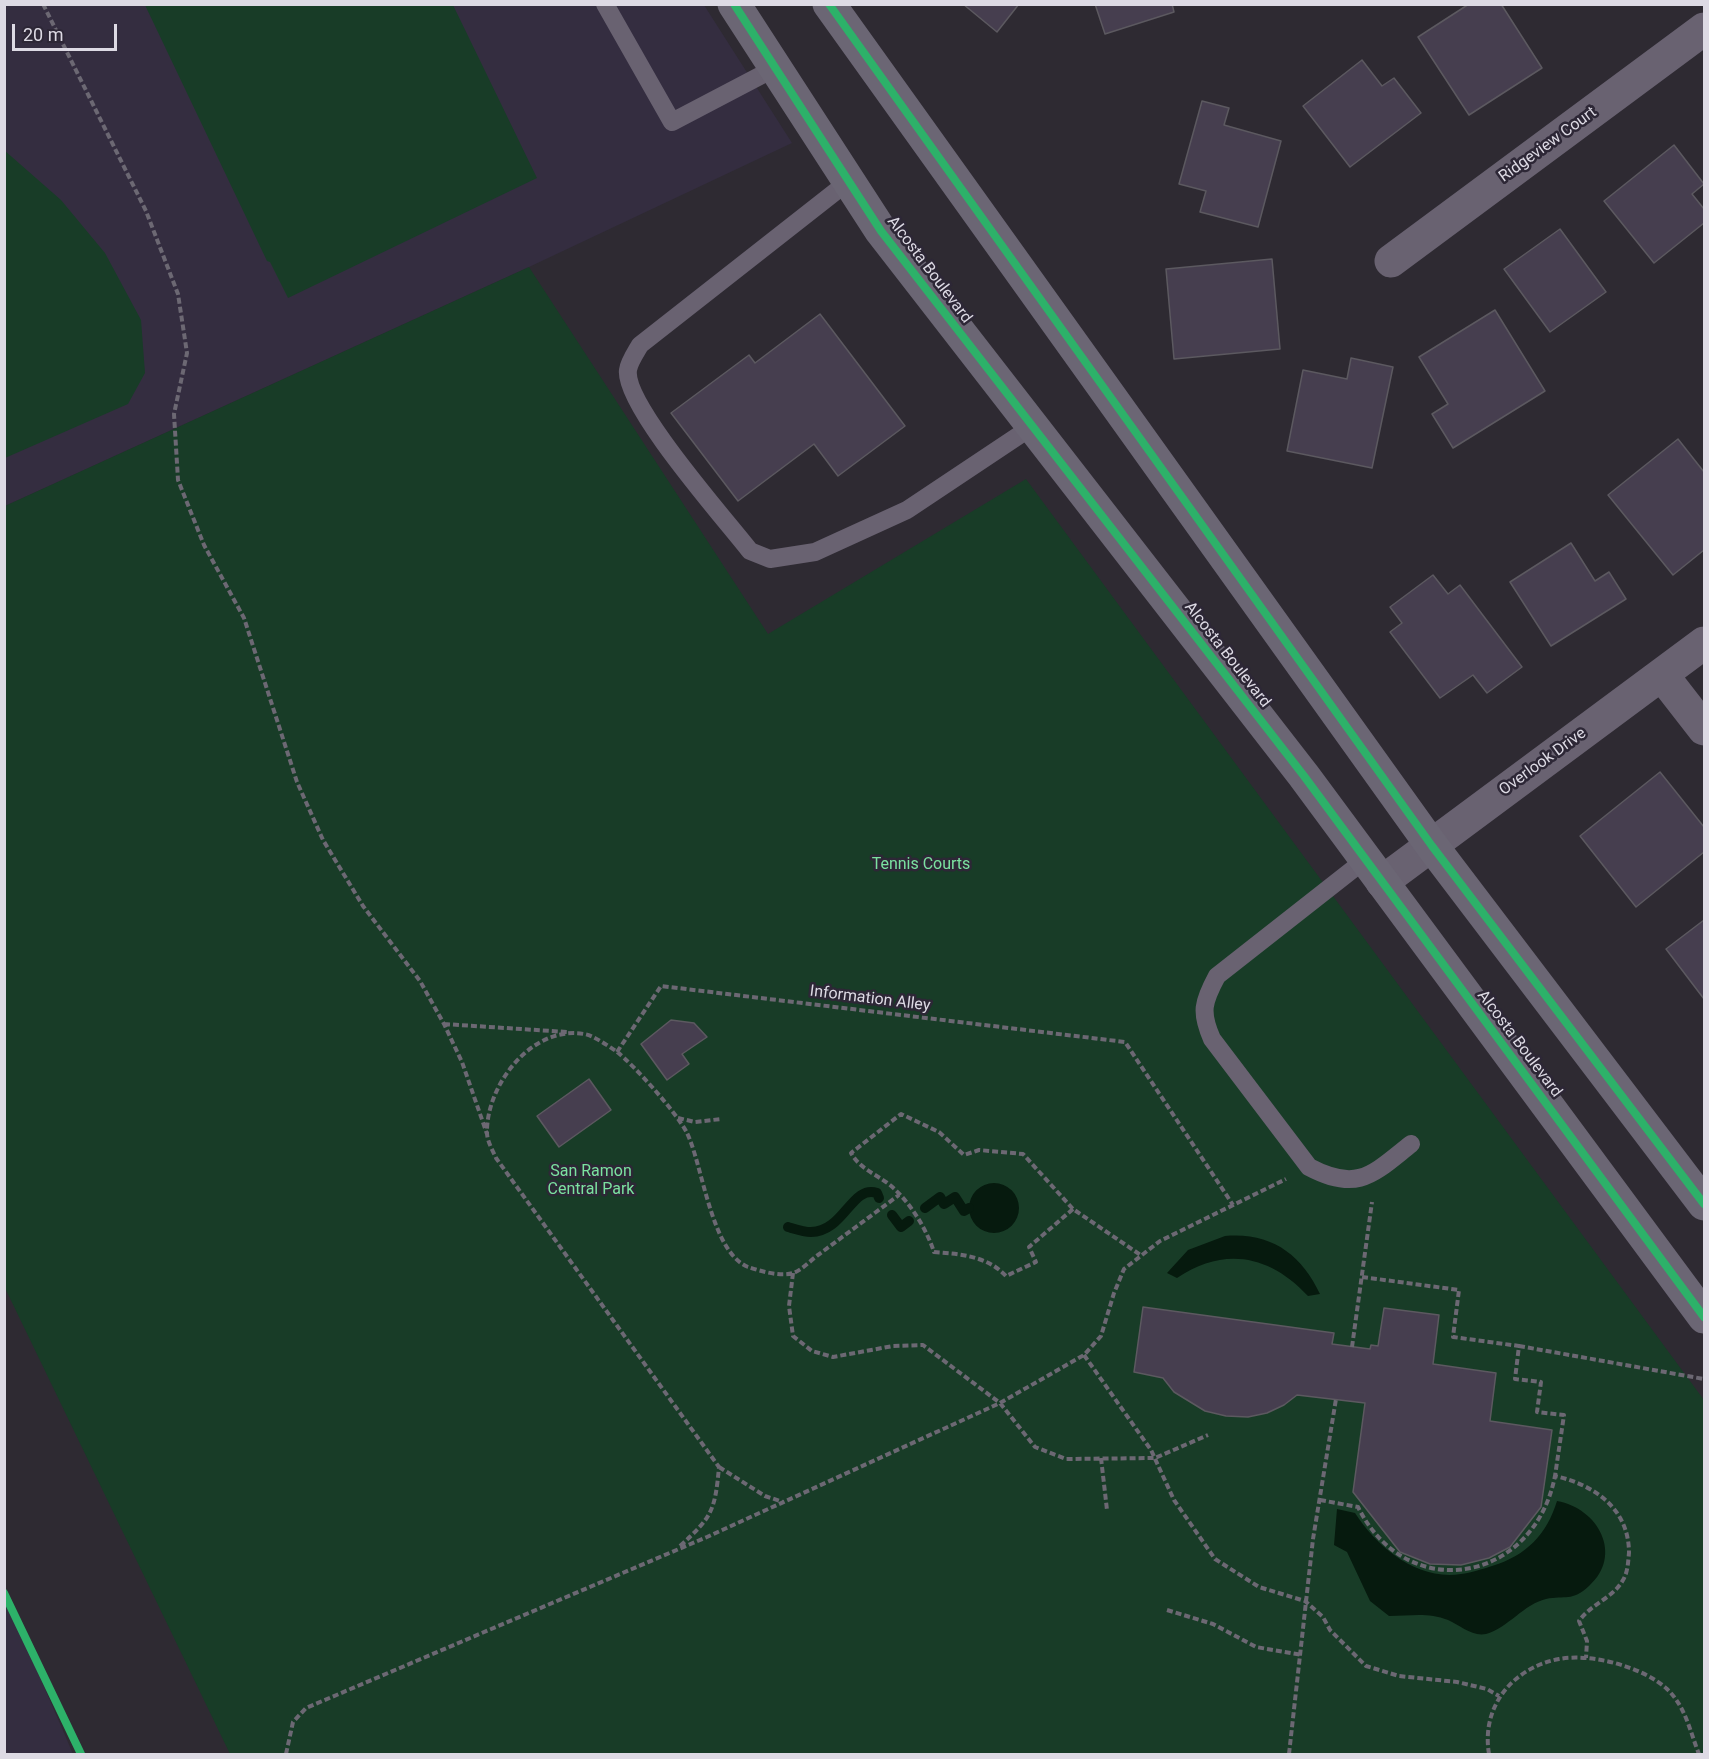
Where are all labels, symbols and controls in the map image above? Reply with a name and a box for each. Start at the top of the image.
scale bar [15,12,120,50]
text: 20 m [23,24,63,45]
street label: Ridgeview Court [1496,103,1600,187]
street label: Alcosta Boulevard [883,213,975,327]
street label: Alcosta Boulevard [1180,598,1274,712]
street label: Overlook Drive [1496,724,1590,800]
park label: Tennis Courts [872,855,970,875]
street label: Information Alley [809,982,931,1016]
street label: Alcosta Boulevard [1473,987,1565,1101]
park label: San Ramon Central Park [548,1162,634,1200]

